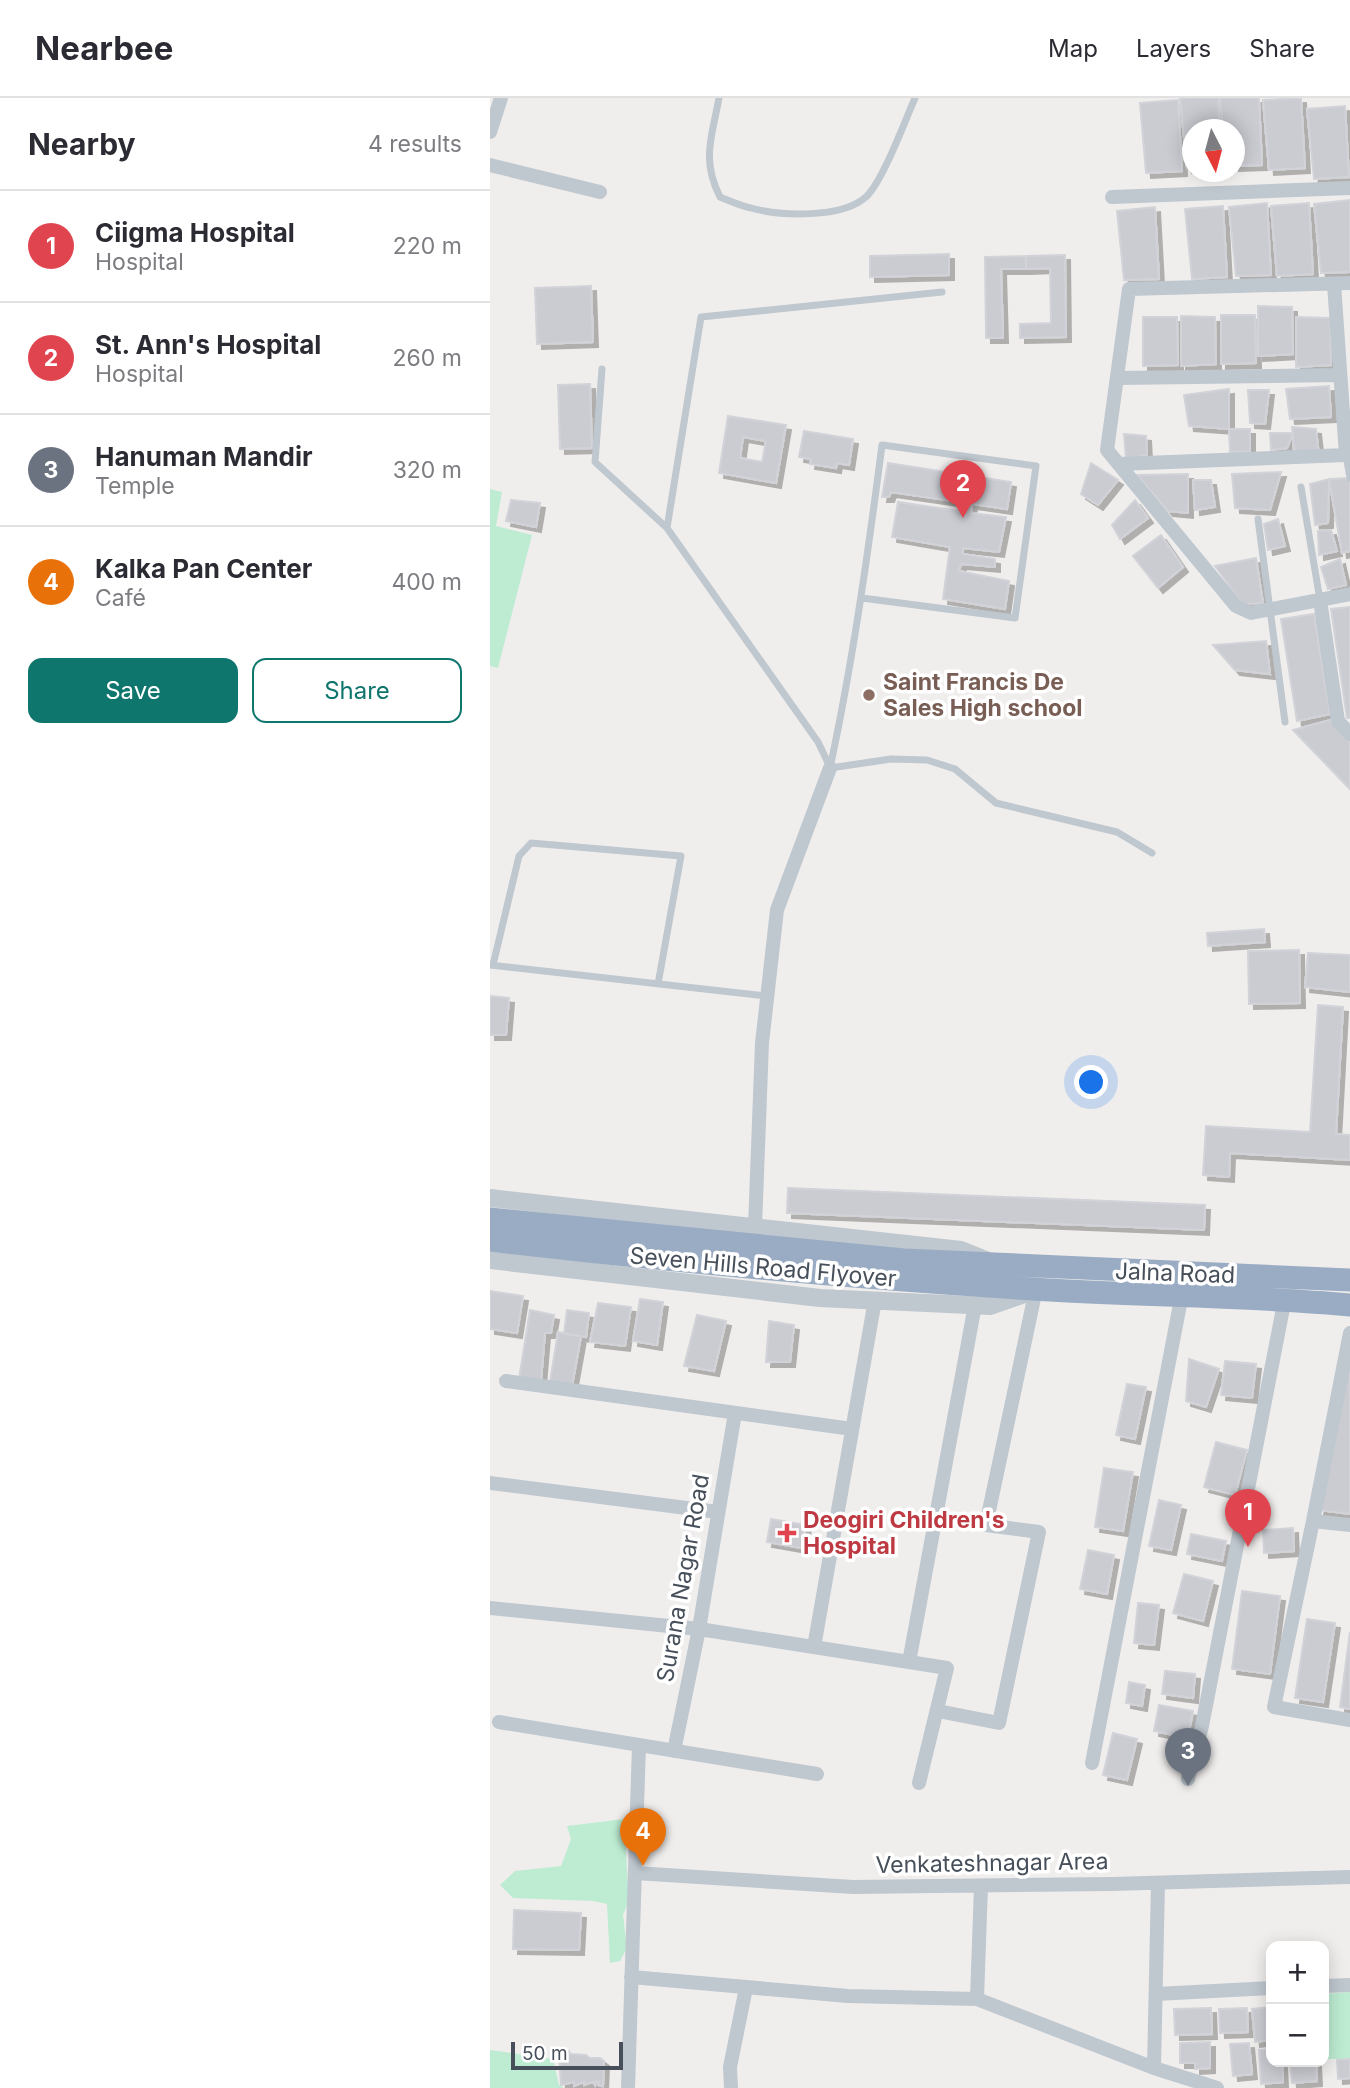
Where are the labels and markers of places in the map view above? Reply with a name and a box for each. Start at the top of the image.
pin: 2 [940,460,986,518]
place label: Saint Francis De Sales High school [883,668,1083,722]
marker: Saint Francis De Sales High school [861,687,877,703]
pin: 1 [1225,1489,1271,1547]
place label: Deogiri Children's Hospital [803,1506,1005,1560]
marker: Deogiri Children's Hospital [777,1523,797,1543]
pin: 3 [1165,1728,1211,1786]
pin: 4 [620,1808,666,1866]

